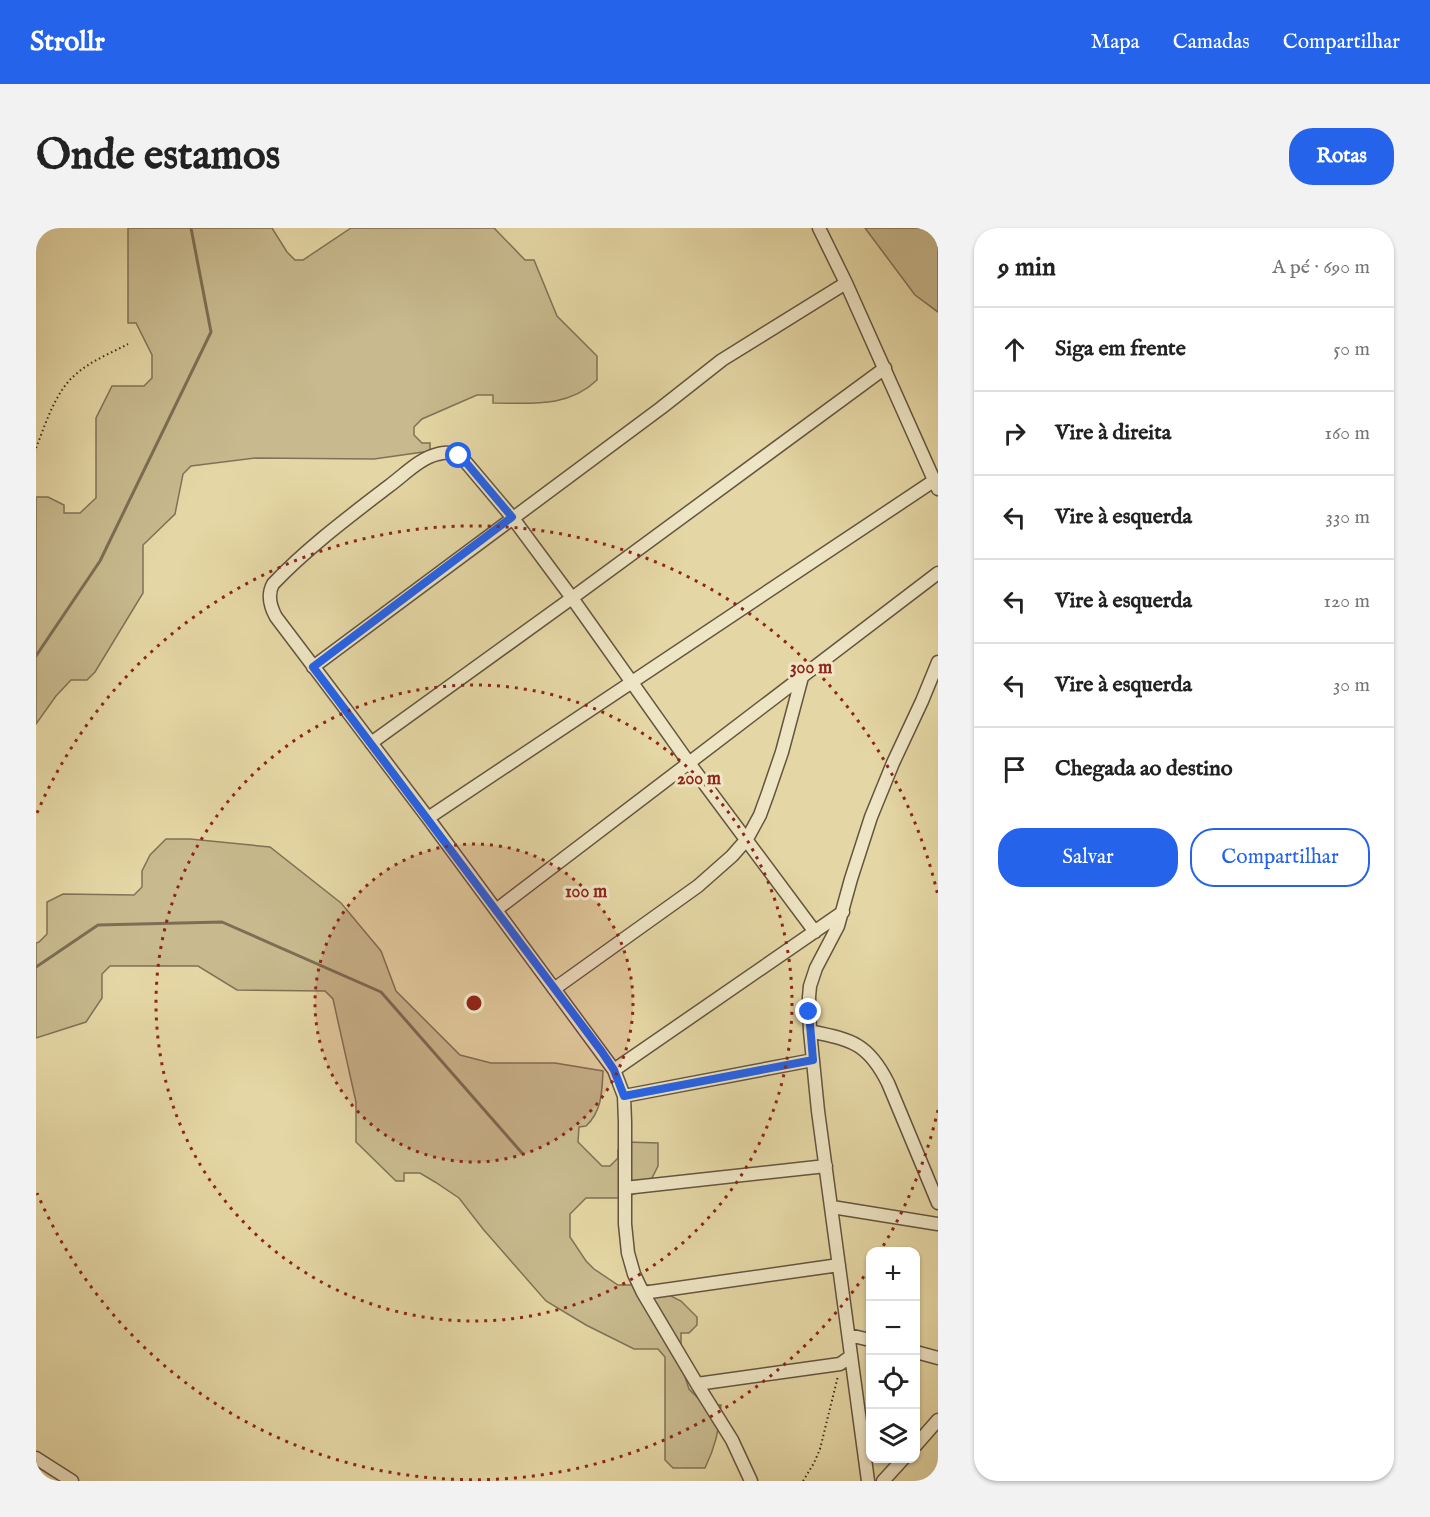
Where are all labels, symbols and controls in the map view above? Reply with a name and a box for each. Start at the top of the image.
text: Strollr [30,25,105,60]
text: Mapa [1090,29,1140,56]
text: Camadas [1173,29,1250,56]
text: Compartilhar [1283,29,1400,56]
button: Rotas [1289,128,1394,185]
text: Onde estamos [36,130,280,183]
text: 9 min [998,251,1056,284]
text: A pé · 690 m [1272,255,1370,280]
icon: ahead [998,333,1031,366]
text: Siga em frente [1055,335,1186,363]
text: 50 m [1333,337,1370,362]
icon: right [998,417,1031,450]
text: Vire à direita [1055,419,1171,447]
text: 160 m [1324,421,1370,446]
route start [445,442,471,468]
icon: left [998,501,1031,534]
text: Vire à esquerda [1055,503,1192,531]
text: 330 m [1325,505,1370,530]
icon: left [998,585,1031,618]
text: Vire à esquerda [1055,587,1192,615]
text: 120 m [1324,589,1370,614]
text: 300 m [790,657,832,680]
icon: left [998,669,1031,702]
text: Vire à esquerda [1055,671,1192,699]
text: 30 m [1333,673,1370,698]
icon: arrive [998,753,1031,786]
text: Chegada ao destino [1055,755,1233,783]
text: 200 m [677,768,721,791]
button: Salvar [998,828,1178,887]
button: Compartilhar [1190,828,1370,887]
text: 100 m [565,881,607,904]
centre of rings [464,993,484,1013]
route end [795,998,821,1024]
map controls [866,1247,920,1463]
button: + [866,1247,920,1301]
button: − [866,1301,920,1355]
button: locate [866,1355,920,1409]
button: layers [866,1409,920,1463]

